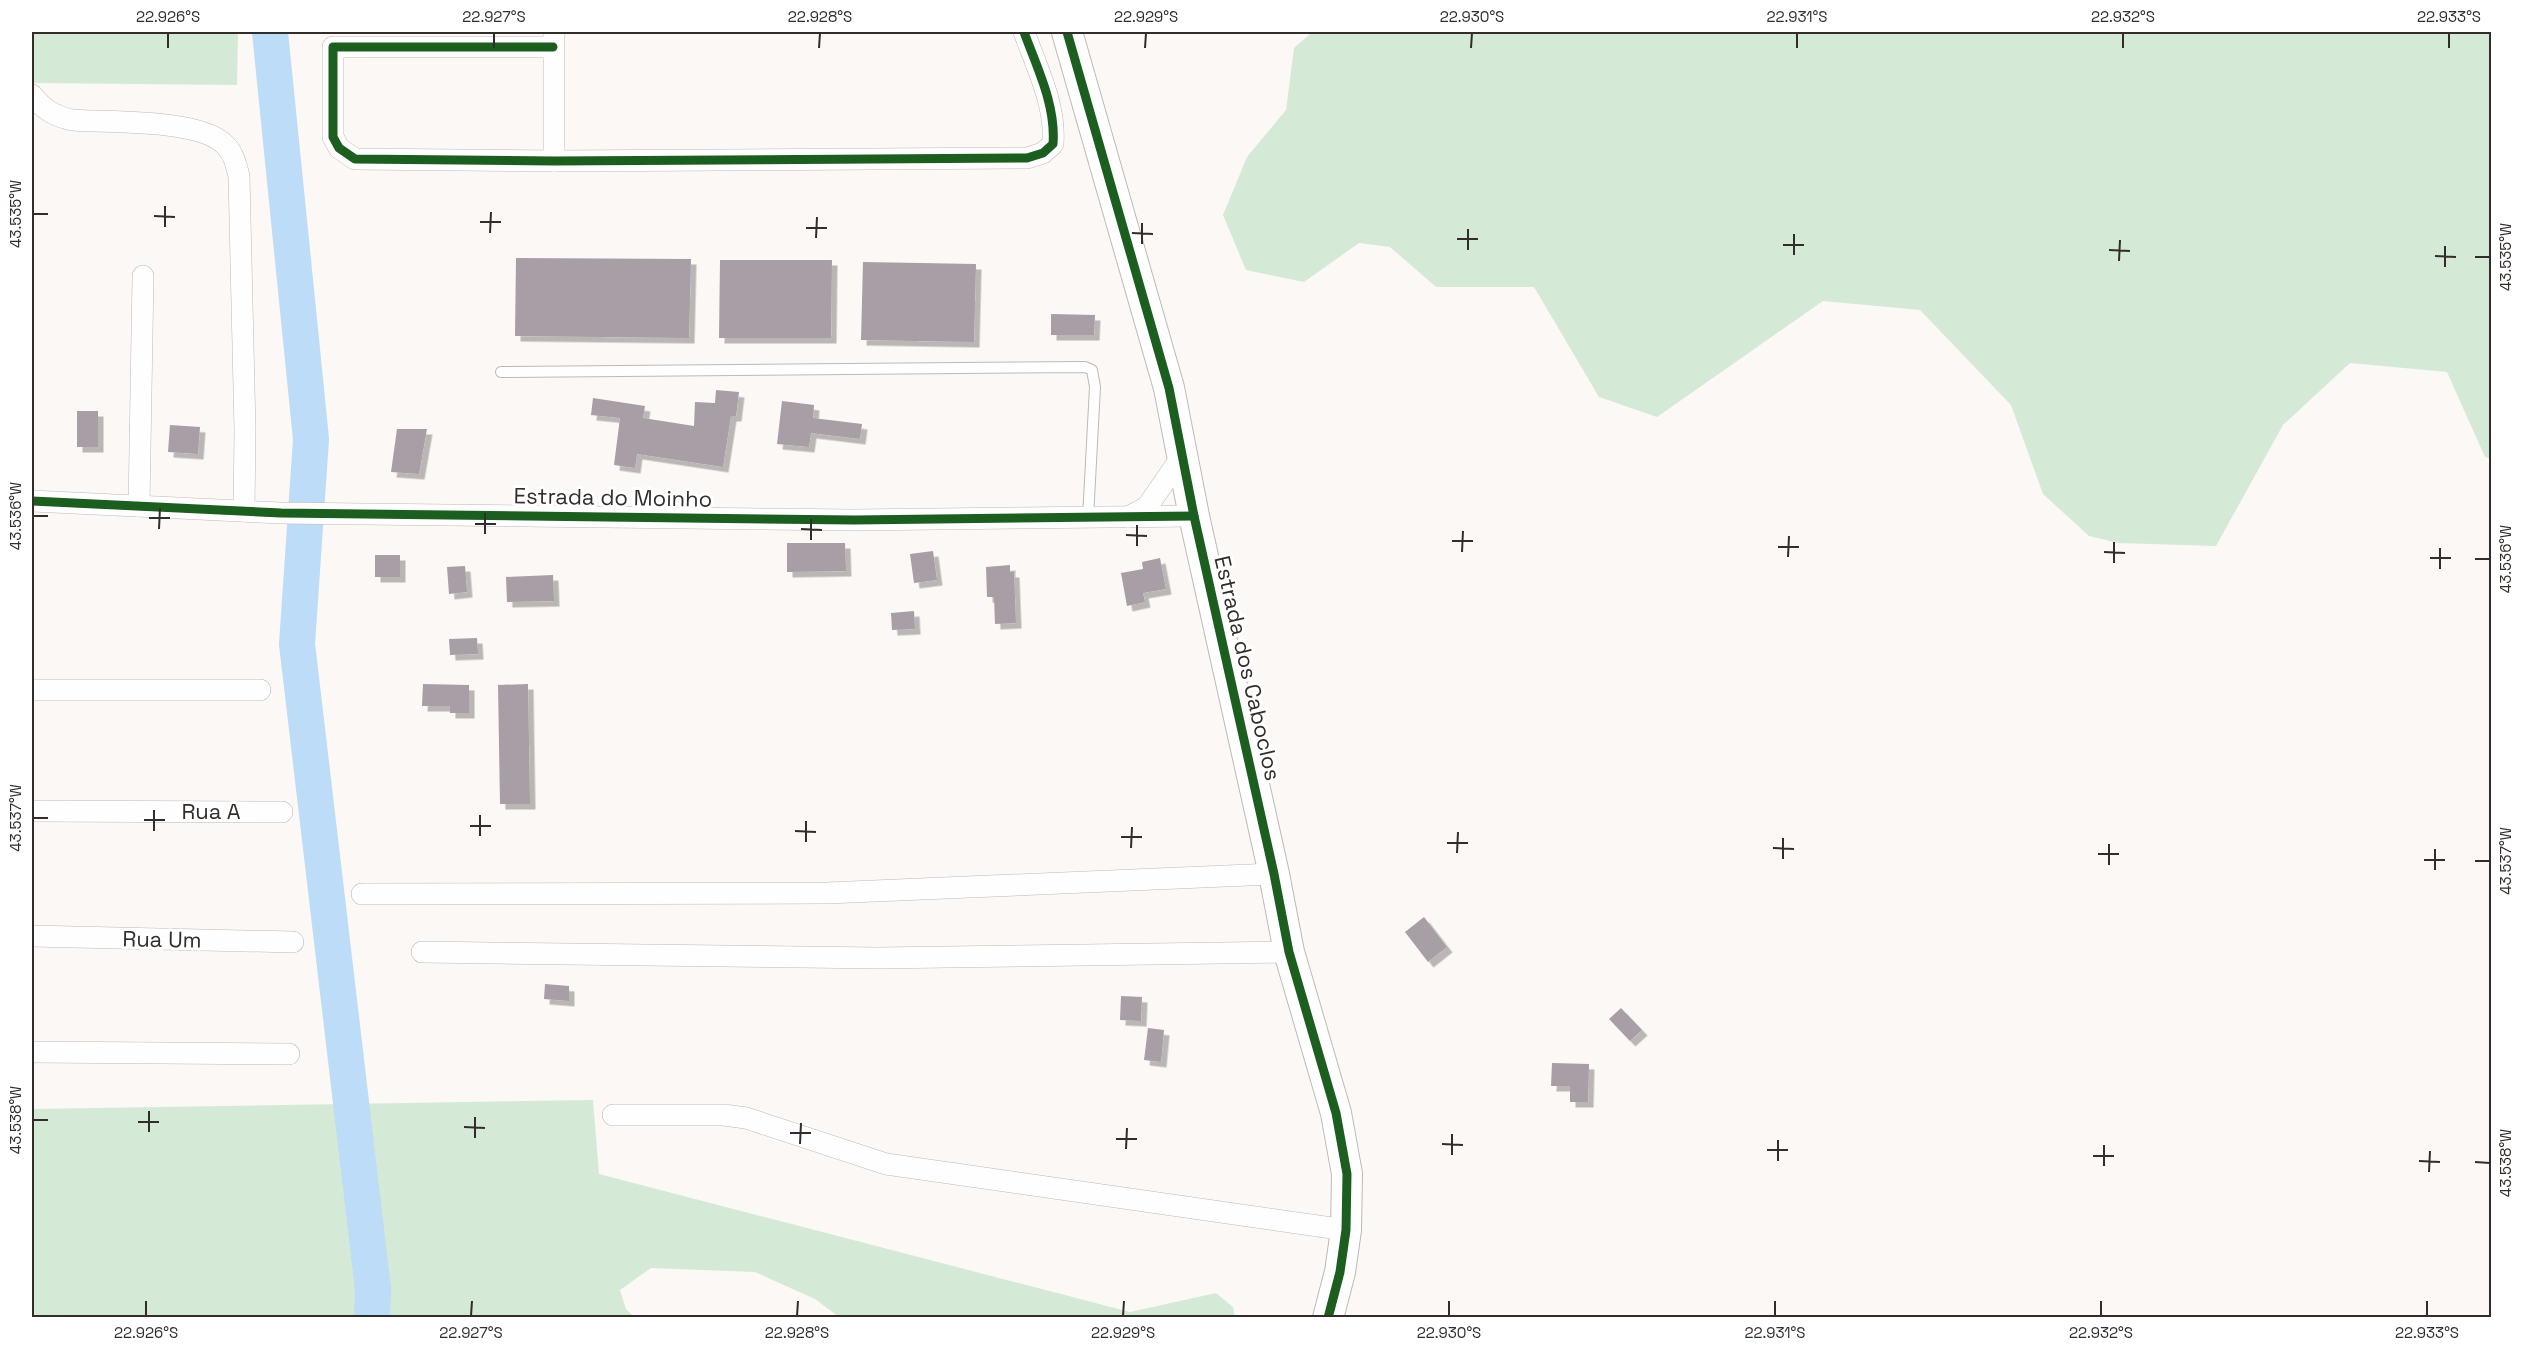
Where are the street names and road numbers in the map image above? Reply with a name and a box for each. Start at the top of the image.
street label: Estrada do Moinho [513,481,713,513]
street label: Estrada dos Caboclos [1209,553,1287,783]
street label: Rua A [181,797,241,825]
street label: Rua Um [122,924,202,954]

